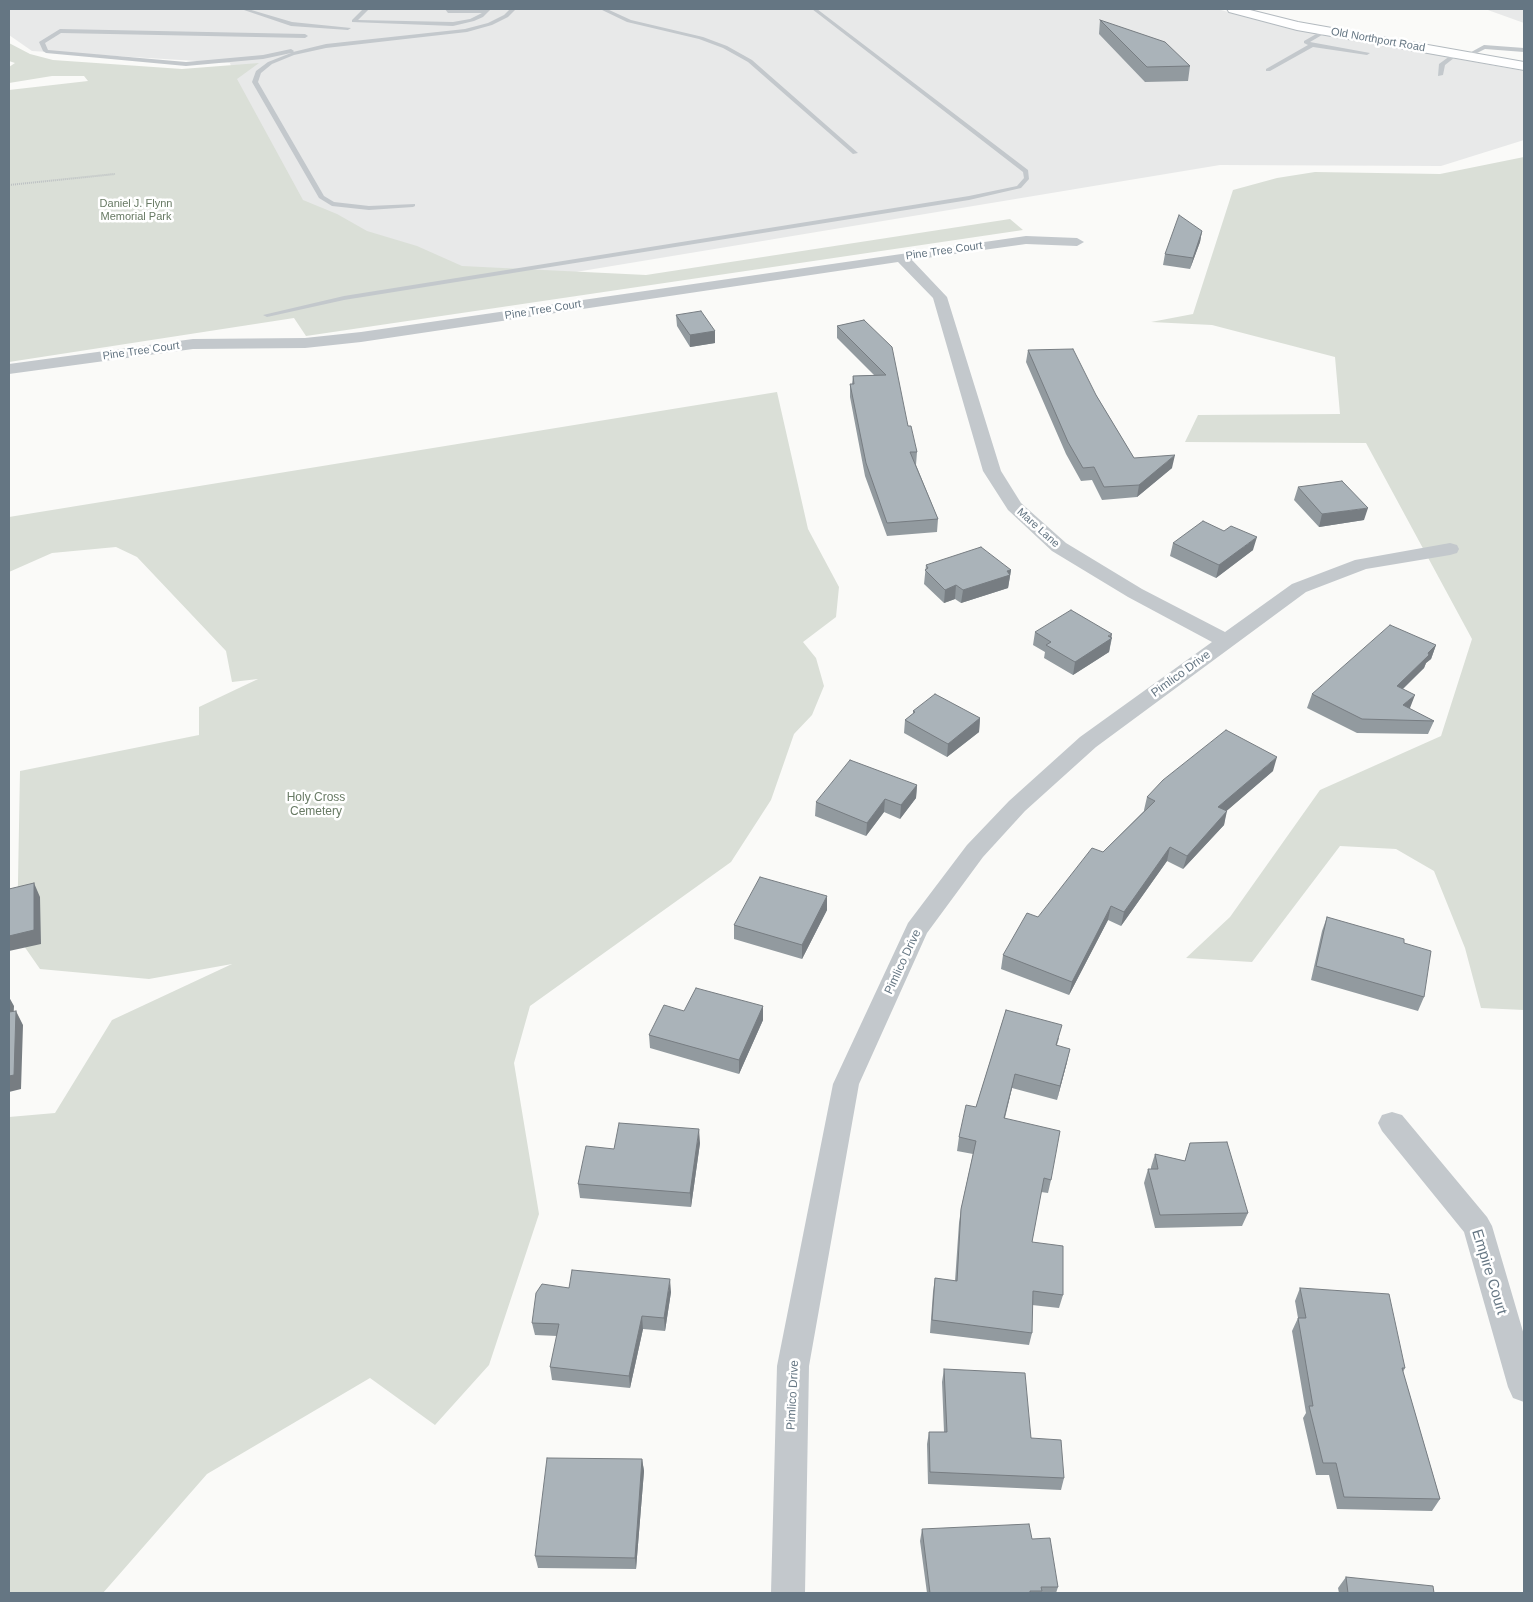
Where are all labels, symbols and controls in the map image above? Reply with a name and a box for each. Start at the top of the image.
street label: Old Northport Road [1330,25,1426,55]
park label: Daniel J. Flynn Memorial Park [100,197,172,223]
street label: Pine Tree Court [905,239,983,263]
street label: Pine Tree Court [504,297,582,323]
street label: Pine Tree Court [102,339,180,363]
street label: Mare Lane [1014,506,1062,550]
street label: Pimlico Drive [1148,648,1214,700]
park label: Holy Cross Cemetery [287,791,345,819]
street label: Pimlico Drive [882,927,924,997]
street label: Empire Court [1467,1227,1511,1317]
street label: Pimlico Drive [784,1360,802,1430]

